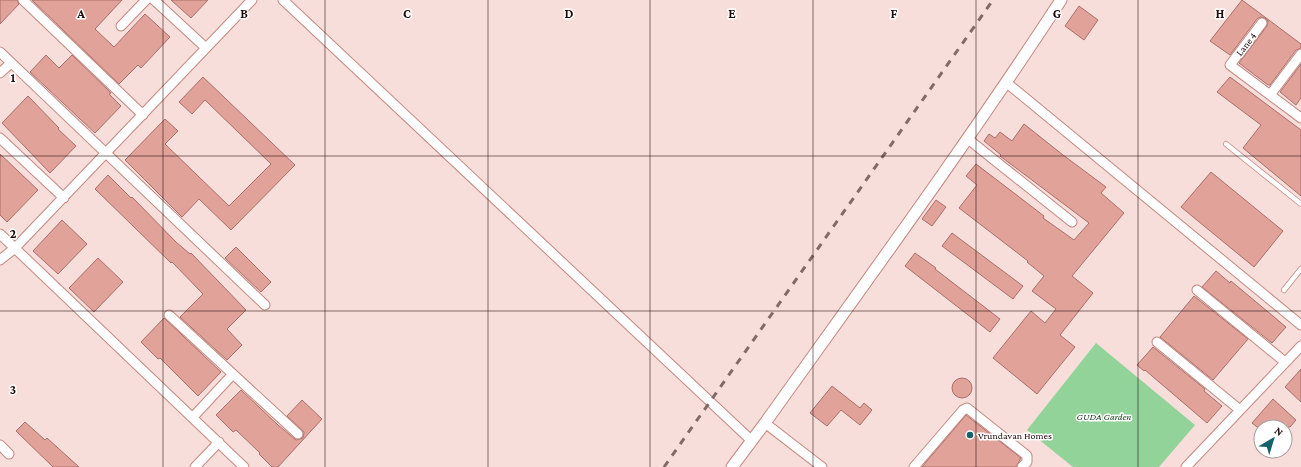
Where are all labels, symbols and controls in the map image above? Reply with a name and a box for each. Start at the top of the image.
text: A [76,6,85,21]
text: B [240,6,248,21]
text: C [403,6,411,21]
text: D [565,6,574,21]
text: E [728,6,736,21]
text: F [891,6,898,21]
text: G [1053,6,1061,21]
text: H [1216,6,1225,21]
street label: Lane 4 [1234,30,1258,58]
text: 1 [11,70,16,85]
text: 2 [10,226,17,241]
text: 3 [10,382,16,397]
park label: GUDA Garden [1077,411,1131,422]
north arrow [1253,419,1293,459]
text: N [1273,424,1286,438]
marker: Vrundavan Homes [965,430,975,440]
place label: Vrundavan Homes [978,430,1052,441]

